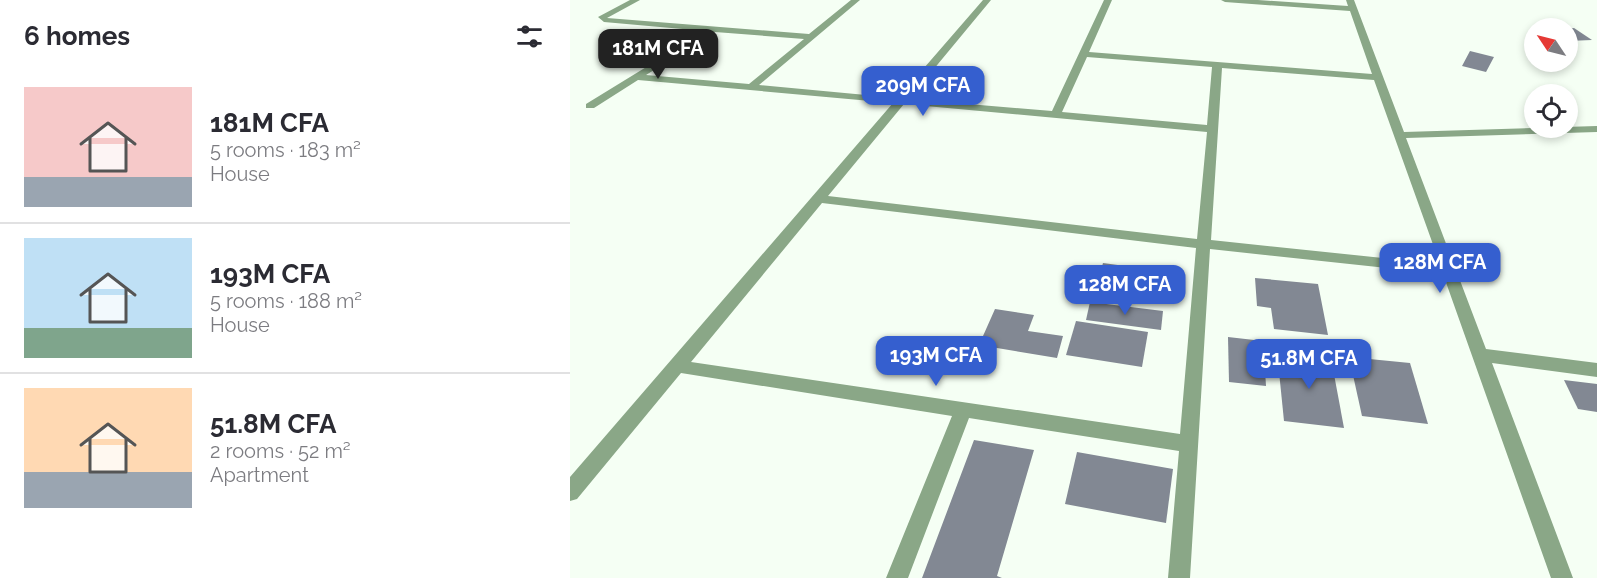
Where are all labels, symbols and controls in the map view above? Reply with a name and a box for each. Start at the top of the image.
north arrow [1524,18,1578,72]
map controls [1524,18,1578,138]
icon: filters [513,20,546,53]
text: 6 homes [24,21,130,51]
pin: 181M CFA [596,29,720,80]
text: 181M CFA [612,36,704,60]
pin: 209M CFA [861,66,985,117]
text: 209M CFA [875,73,971,97]
button: locate [1524,84,1578,138]
text: 181M CFA [210,108,329,138]
icon: home [72,111,144,183]
text: 5 rooms · 183 m² [210,138,361,162]
text: House [210,162,270,186]
pin: 128M CFA [1378,243,1502,294]
text: 128M CFA [1394,250,1486,274]
text: 193M CFA [210,259,330,289]
icon: home [72,262,144,334]
pin: 128M CFA [1063,265,1187,316]
text: 128M CFA [1079,272,1171,296]
text: 5 rooms · 188 m² [210,289,362,313]
text: House [210,313,270,337]
pin: 193M CFA [874,336,998,387]
pin: 51.8M CFA [1240,339,1378,390]
text: 193M CFA [890,343,982,367]
text: 51.8M CFA [1260,346,1358,370]
text: 51.8M CFA [210,409,336,439]
icon: home [72,412,144,484]
text: 2 rooms · 52 m² [210,439,351,463]
text: Apartment [210,463,309,487]

